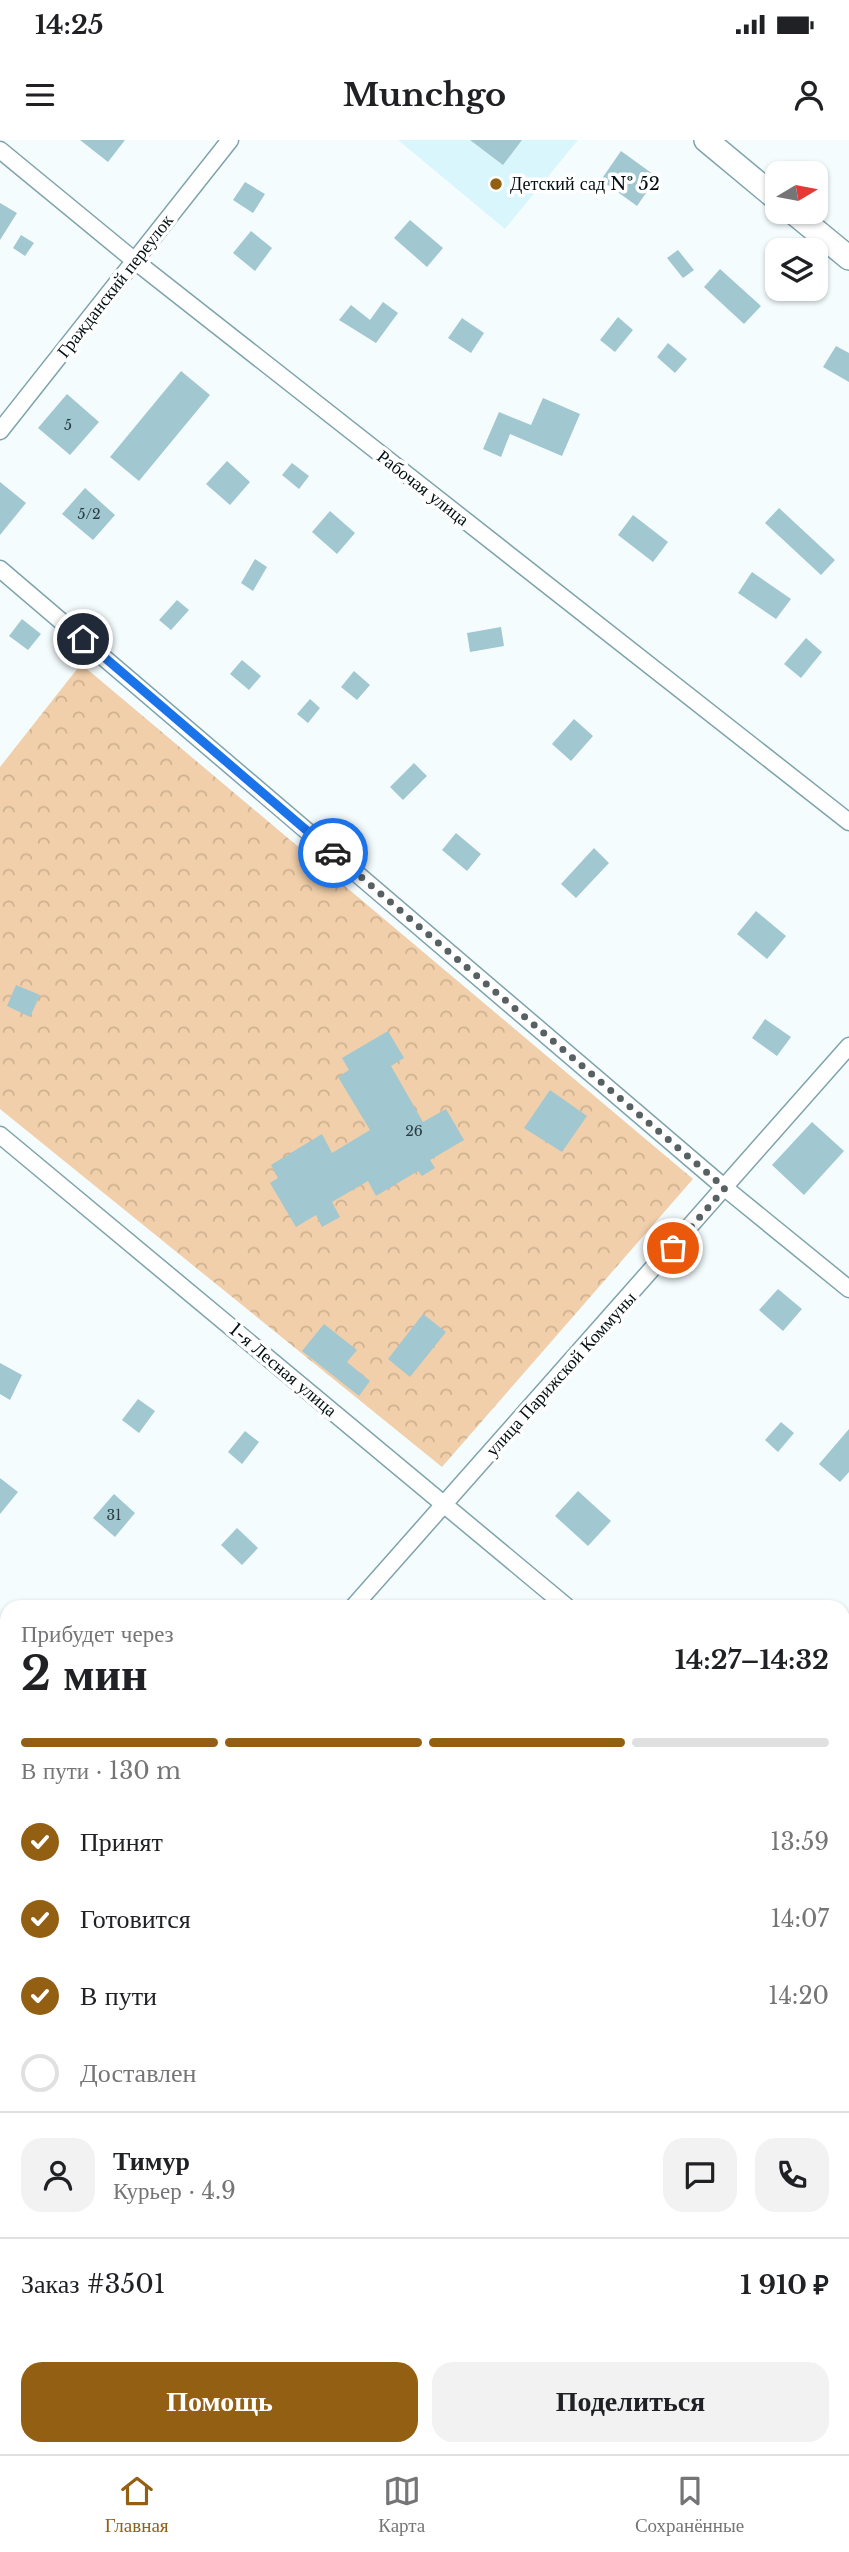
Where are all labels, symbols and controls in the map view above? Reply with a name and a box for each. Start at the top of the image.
text: 14:25 [35,9,103,41]
text: Munchgo [343,75,506,115]
icon: menu [21,76,59,114]
icon: person [790,76,828,114]
north arrow [765,161,828,224]
map controls [765,161,828,301]
place label: Детский сад № 52 [510,173,660,195]
marker: Детский сад № 52 [488,176,504,192]
street label: Гражданский переулок [52,210,178,362]
button: layers [765,238,828,301]
house number: 5 [64,416,72,434]
street label: Рабочая улица [373,445,473,531]
house number: 5/2 [77,505,101,523]
pin [53,609,113,669]
icon: home [64,620,102,658]
courier [298,818,368,888]
icon: car [314,834,352,872]
house number: 26 [405,1122,423,1140]
pin [643,1218,703,1278]
icon: bag [654,1229,692,1267]
street label: улица Парижской Коммуны [481,1287,641,1461]
street label: 1-я Лесная улица [225,1319,341,1421]
house number: 31 [107,1506,121,1524]
text: Прибудет через [21,1620,174,1648]
text: 14:27–14:32 [675,1644,829,1676]
text: 2 мин [21,1645,148,1702]
text: В пути · 130 m [21,1757,181,1785]
icon: check [21,1823,59,1861]
text: Принят [80,1826,163,1858]
text: 13:59 [770,1828,829,1856]
icon: check [21,1900,59,1938]
text: Готовится [80,1903,191,1935]
text: 14:07 [771,1905,829,1933]
icon: check [21,1977,59,2015]
text: В пути [80,1980,157,2012]
text: 14:20 [768,1982,829,2010]
text: Доставлен [80,2057,197,2089]
button: person [21,2138,95,2212]
button: chat [663,2138,737,2212]
button: phone [755,2138,829,2212]
text: Тимур [113,2145,190,2177]
text: Курьер · 4.9 [113,2177,236,2205]
text: Заказ #3501 [21,2268,165,2300]
text: 1 910 ₽ [740,2269,829,2301]
button: Помощь [21,2362,418,2442]
button: Поделиться [432,2362,829,2442]
tab: Главная [105,2472,169,2537]
tab: Карта [378,2472,425,2537]
tab: Сохранённые [635,2472,744,2537]

